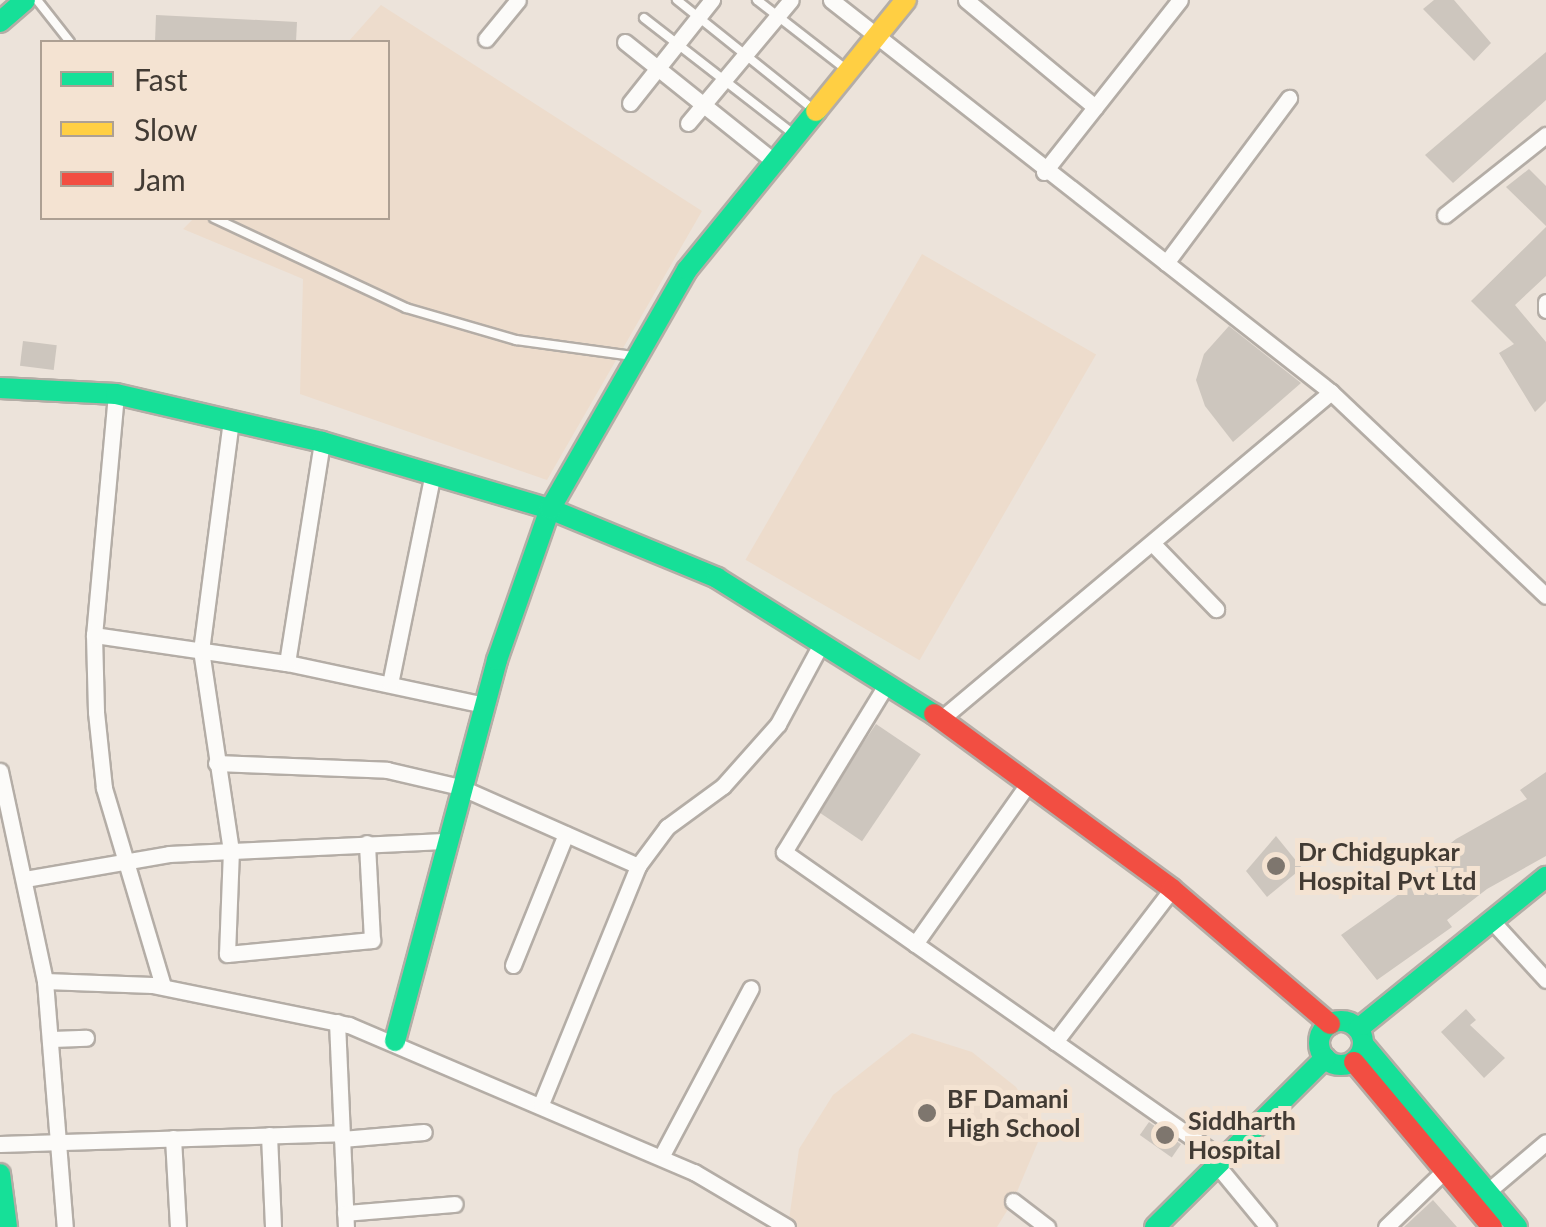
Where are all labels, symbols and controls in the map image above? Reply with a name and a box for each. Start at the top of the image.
legend [40,40,390,220]
text: Fast [134,61,188,97]
text: Slow [134,111,197,147]
text: Jam [134,161,186,197]
place label: Dr Chidgupkar Hospital Pvt Ltd [1298,837,1476,896]
marker: Dr Chidgupkar Hospital Pvt Ltd [1263,853,1289,879]
place label: BF Damani High School [947,1084,1081,1143]
marker: BF Damani High School [916,1102,938,1124]
place label: Siddharth Hospital [1188,1106,1296,1165]
marker: Siddharth Hospital [1152,1122,1178,1148]

